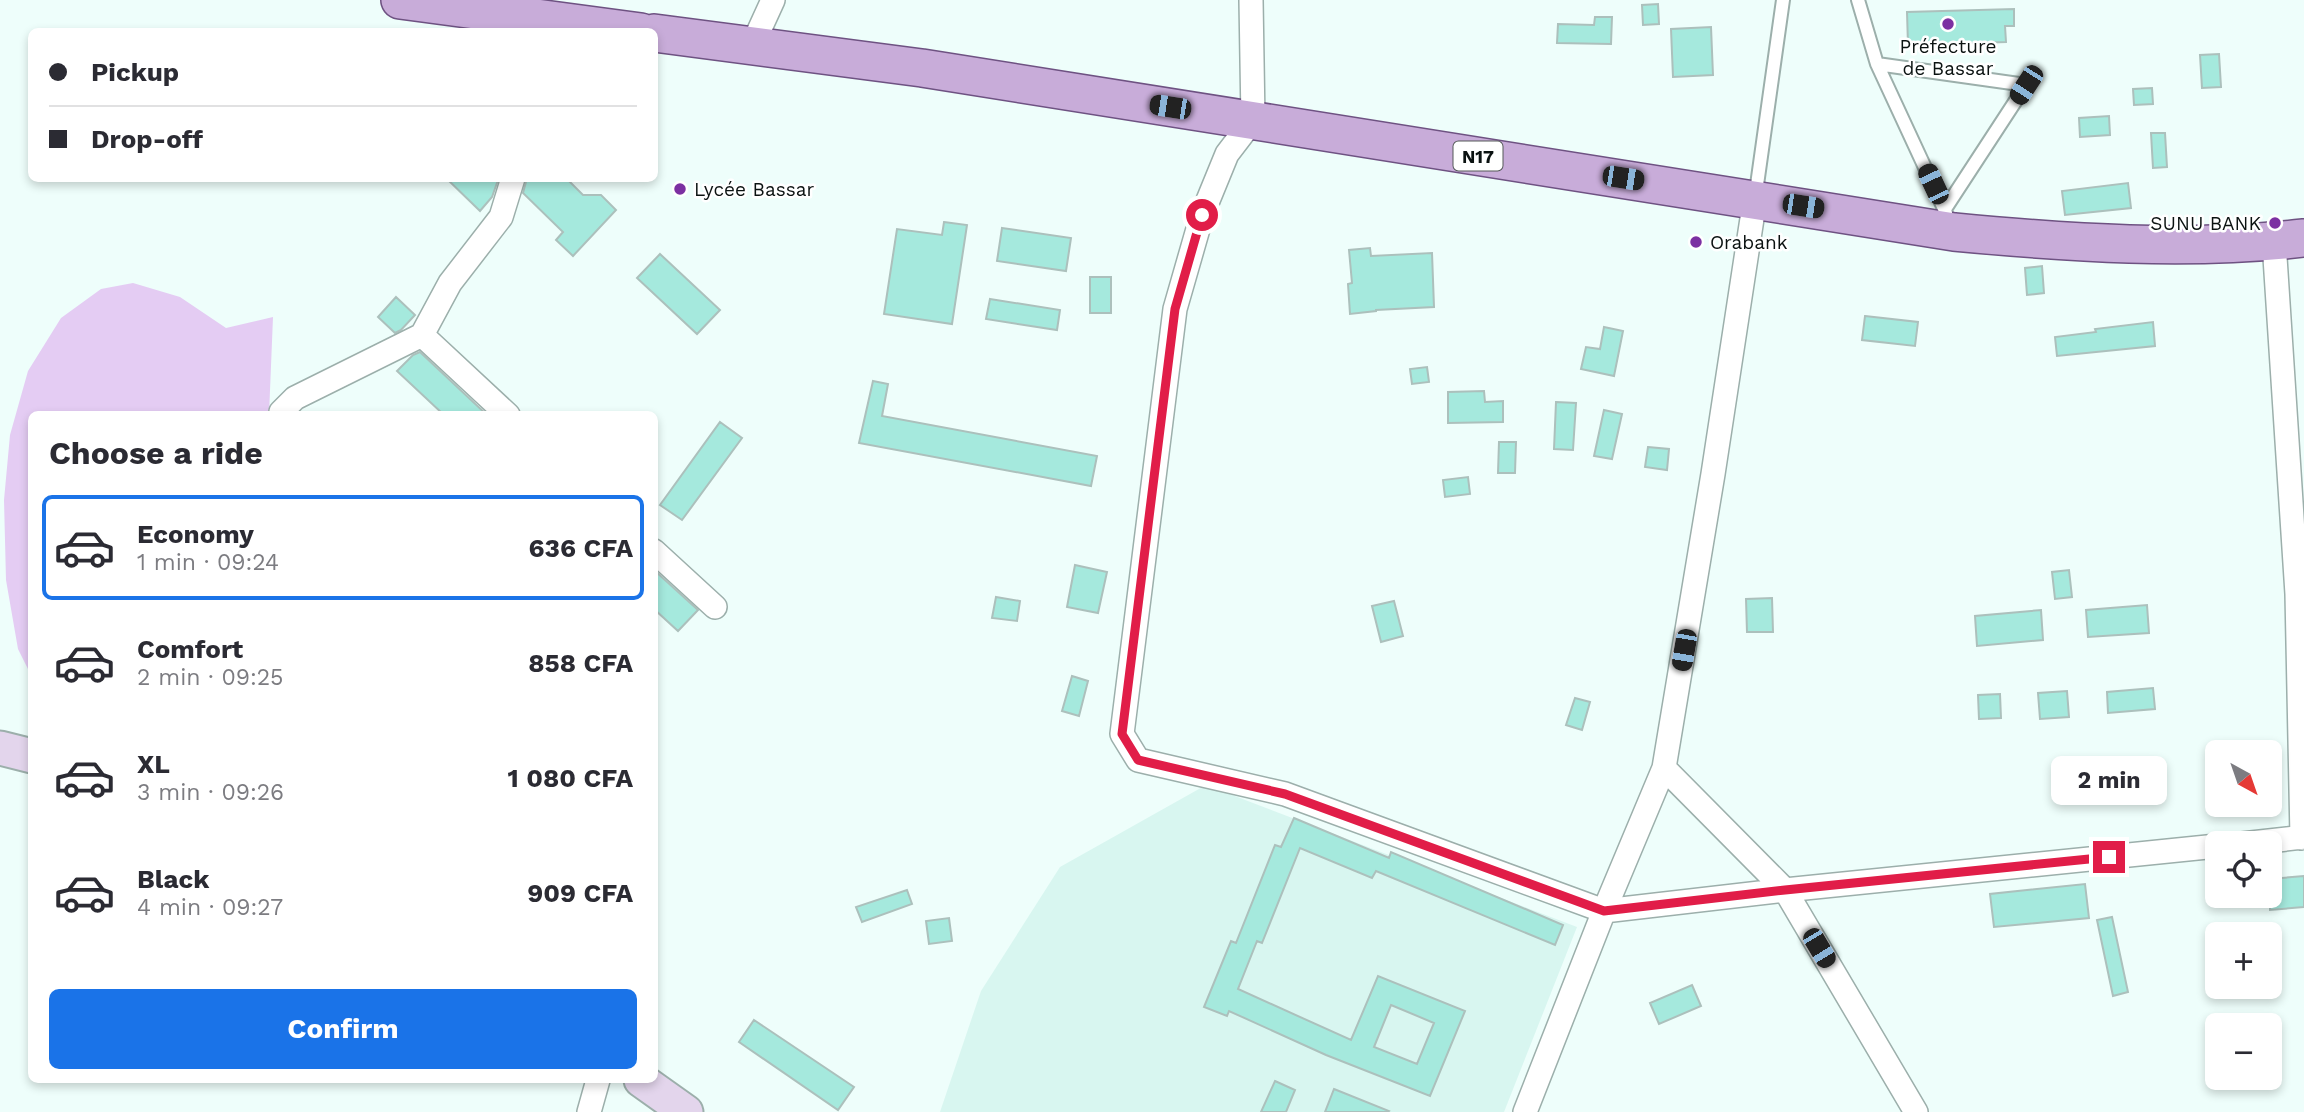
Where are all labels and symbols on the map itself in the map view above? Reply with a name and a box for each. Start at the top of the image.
marker: Préfecture de Bassar [1940,16,1956,32]
place label: Préfecture de Bassar [1900,35,1996,80]
car [2006,62,2047,108]
car [1148,93,1193,121]
road number: N17 [1454,141,1502,170]
car [1915,161,1952,207]
car [1601,164,1646,192]
place label: Lycée Bassar [694,178,814,201]
marker: Lycée Bassar [672,181,688,197]
car [1781,192,1826,220]
route start [1186,199,1218,231]
place label: SUNU BANK [2150,212,2261,235]
marker: SUNU BANK [2267,215,2283,231]
place label: Orabank [1710,231,1788,254]
marker: Orabank [1688,234,1704,250]
car [1671,627,1698,673]
north arrow [2205,740,2282,817]
callout: 2 min [2051,756,2167,804]
route end [2093,841,2125,873]
car [1800,925,1839,971]

